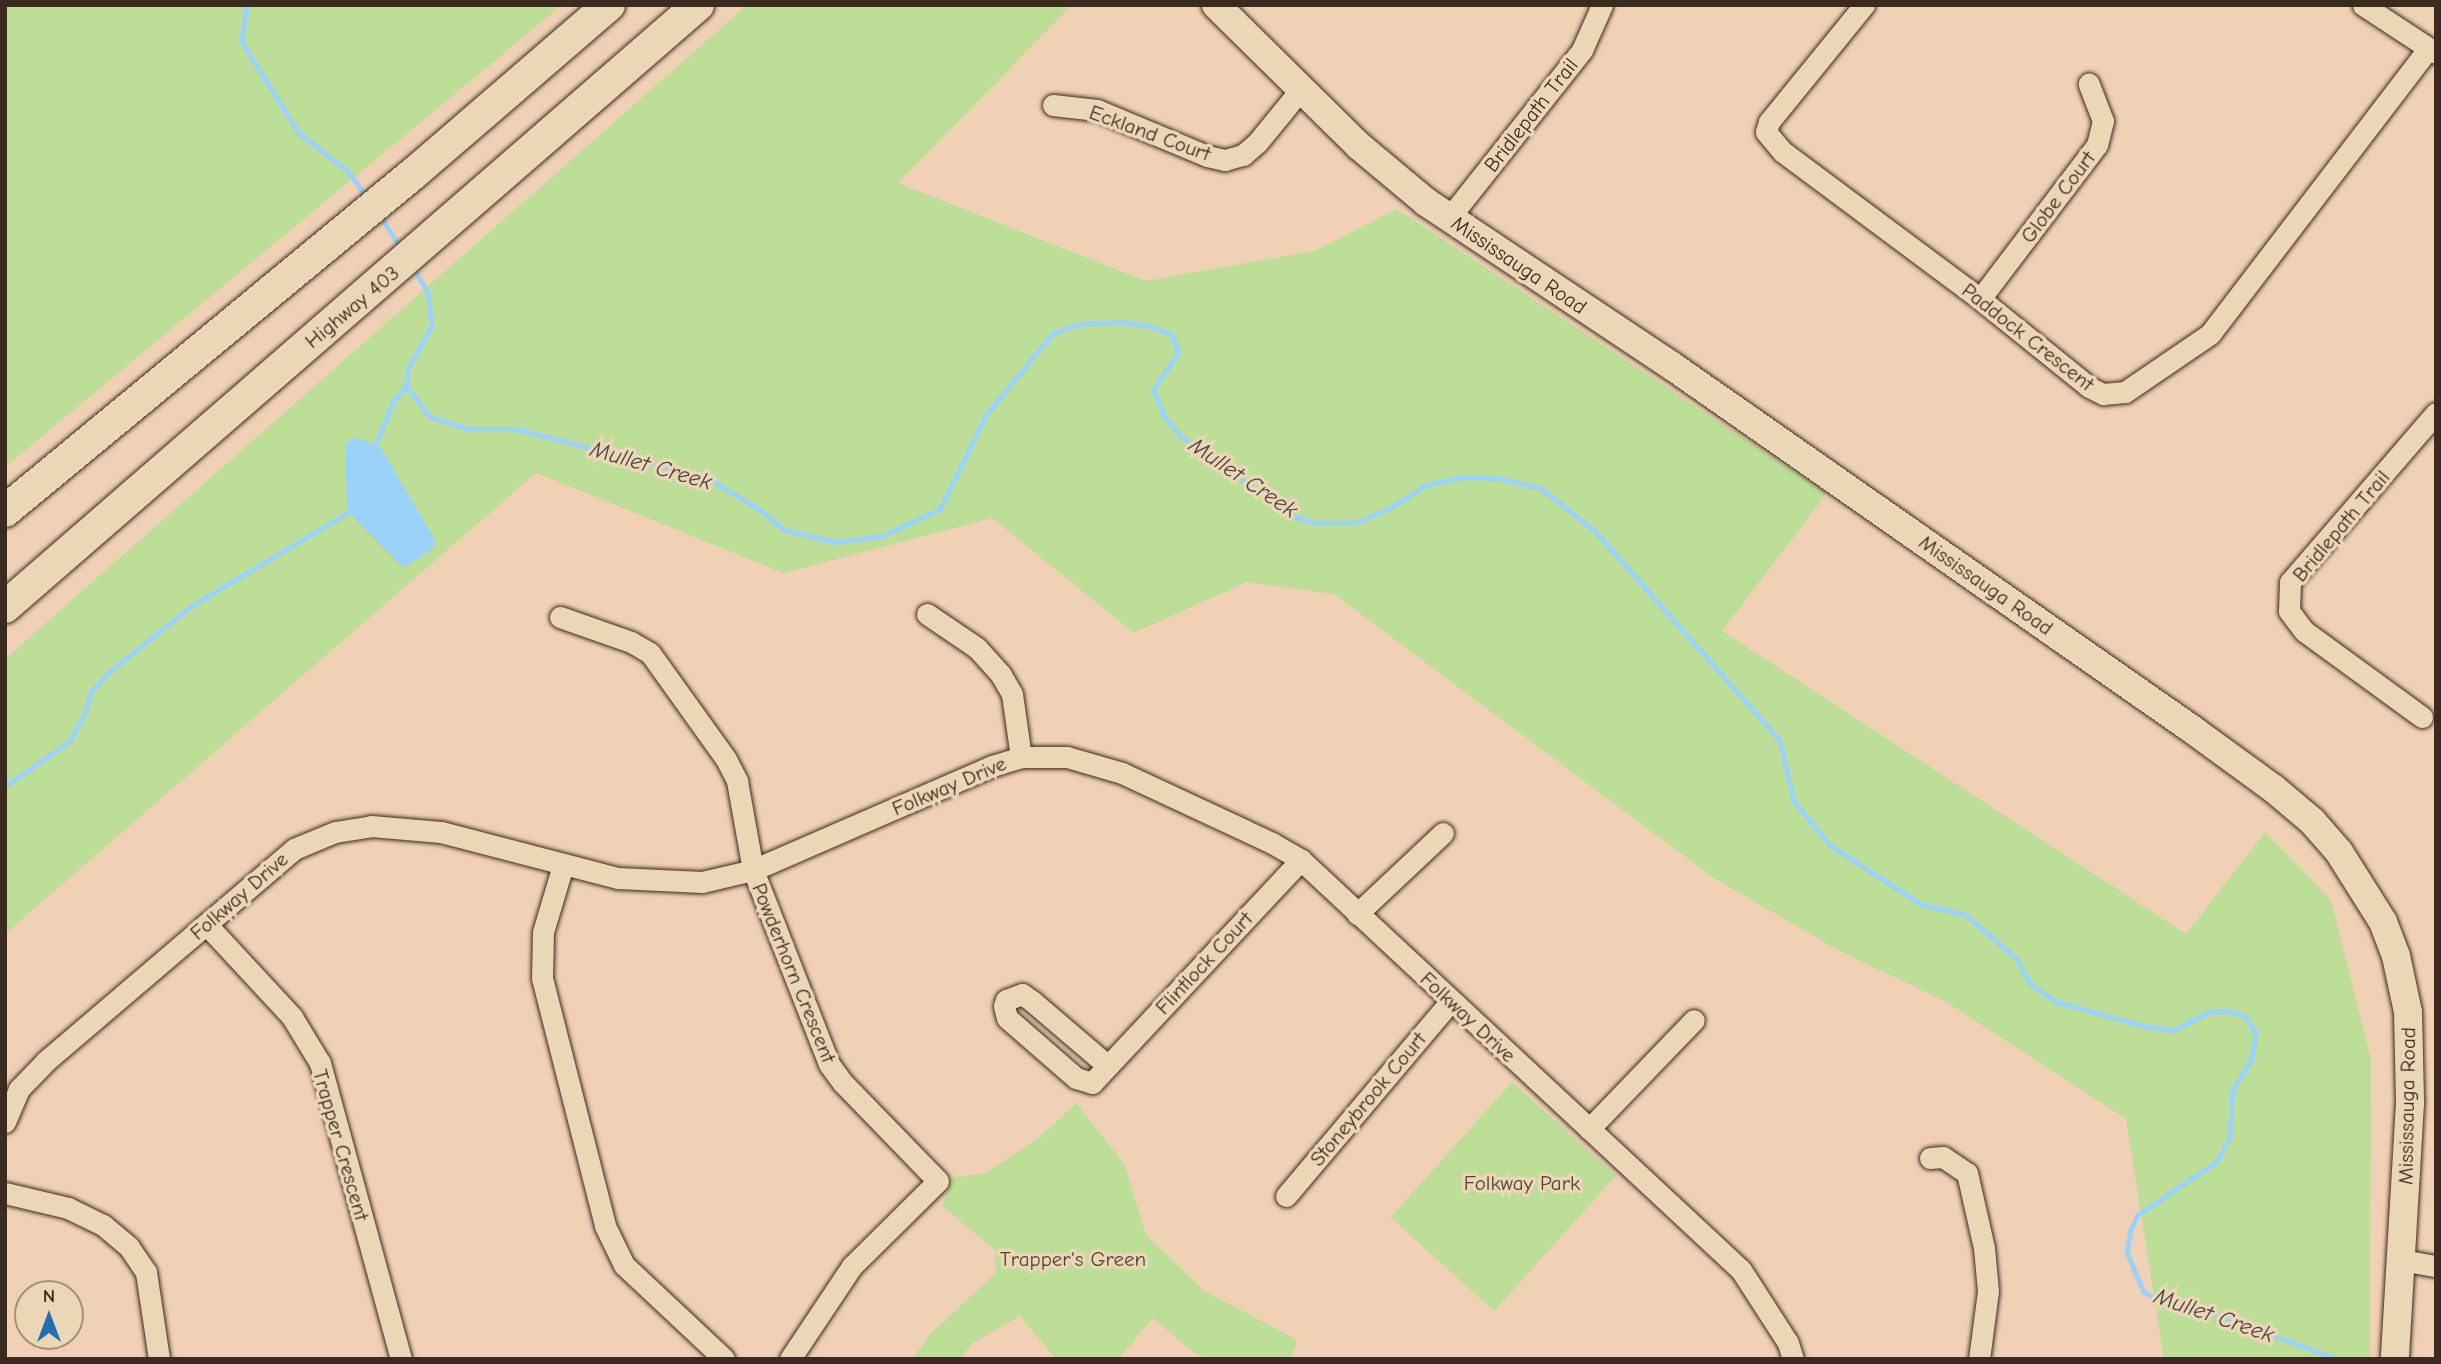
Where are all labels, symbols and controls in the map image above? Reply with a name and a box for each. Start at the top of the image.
street label: Bridlepath Trail [1479,53,1583,177]
street label: Eckland Court [1086,99,1214,167]
street label: Globe Court [2015,146,2101,248]
street label: Mississauga Road [1447,210,1591,320]
street label: Highway 403 [300,260,404,354]
street label: Paddock Crescent [1957,278,2099,396]
water label: Mullet Creek [1184,432,1302,524]
water label: Mullet Creek [587,436,715,496]
street label: Bridlepath Trail [2287,465,2395,587]
street label: Mississauga Road [1914,529,2058,641]
street label: Folkway Drive [888,751,1010,821]
street label: Folkway Drive [185,847,293,945]
street label: Powderhorn Crescent [746,879,842,1067]
street label: Flintlock Court [1150,906,1258,1020]
street label: Folkway Drive [1415,966,1521,1068]
street label: Stoneybrook Court [1305,1027,1431,1171]
street label: Mississauga Road [2393,1027,2421,1185]
street label: Trapper Crescent [307,1066,375,1224]
park label: Folkway Park [1464,1170,1580,1196]
park label: Trapper's Green [1000,1246,1146,1272]
north arrow [14,1280,84,1350]
water label: Mullet Creek [2150,1283,2278,1349]
text: N [43,1285,55,1307]

